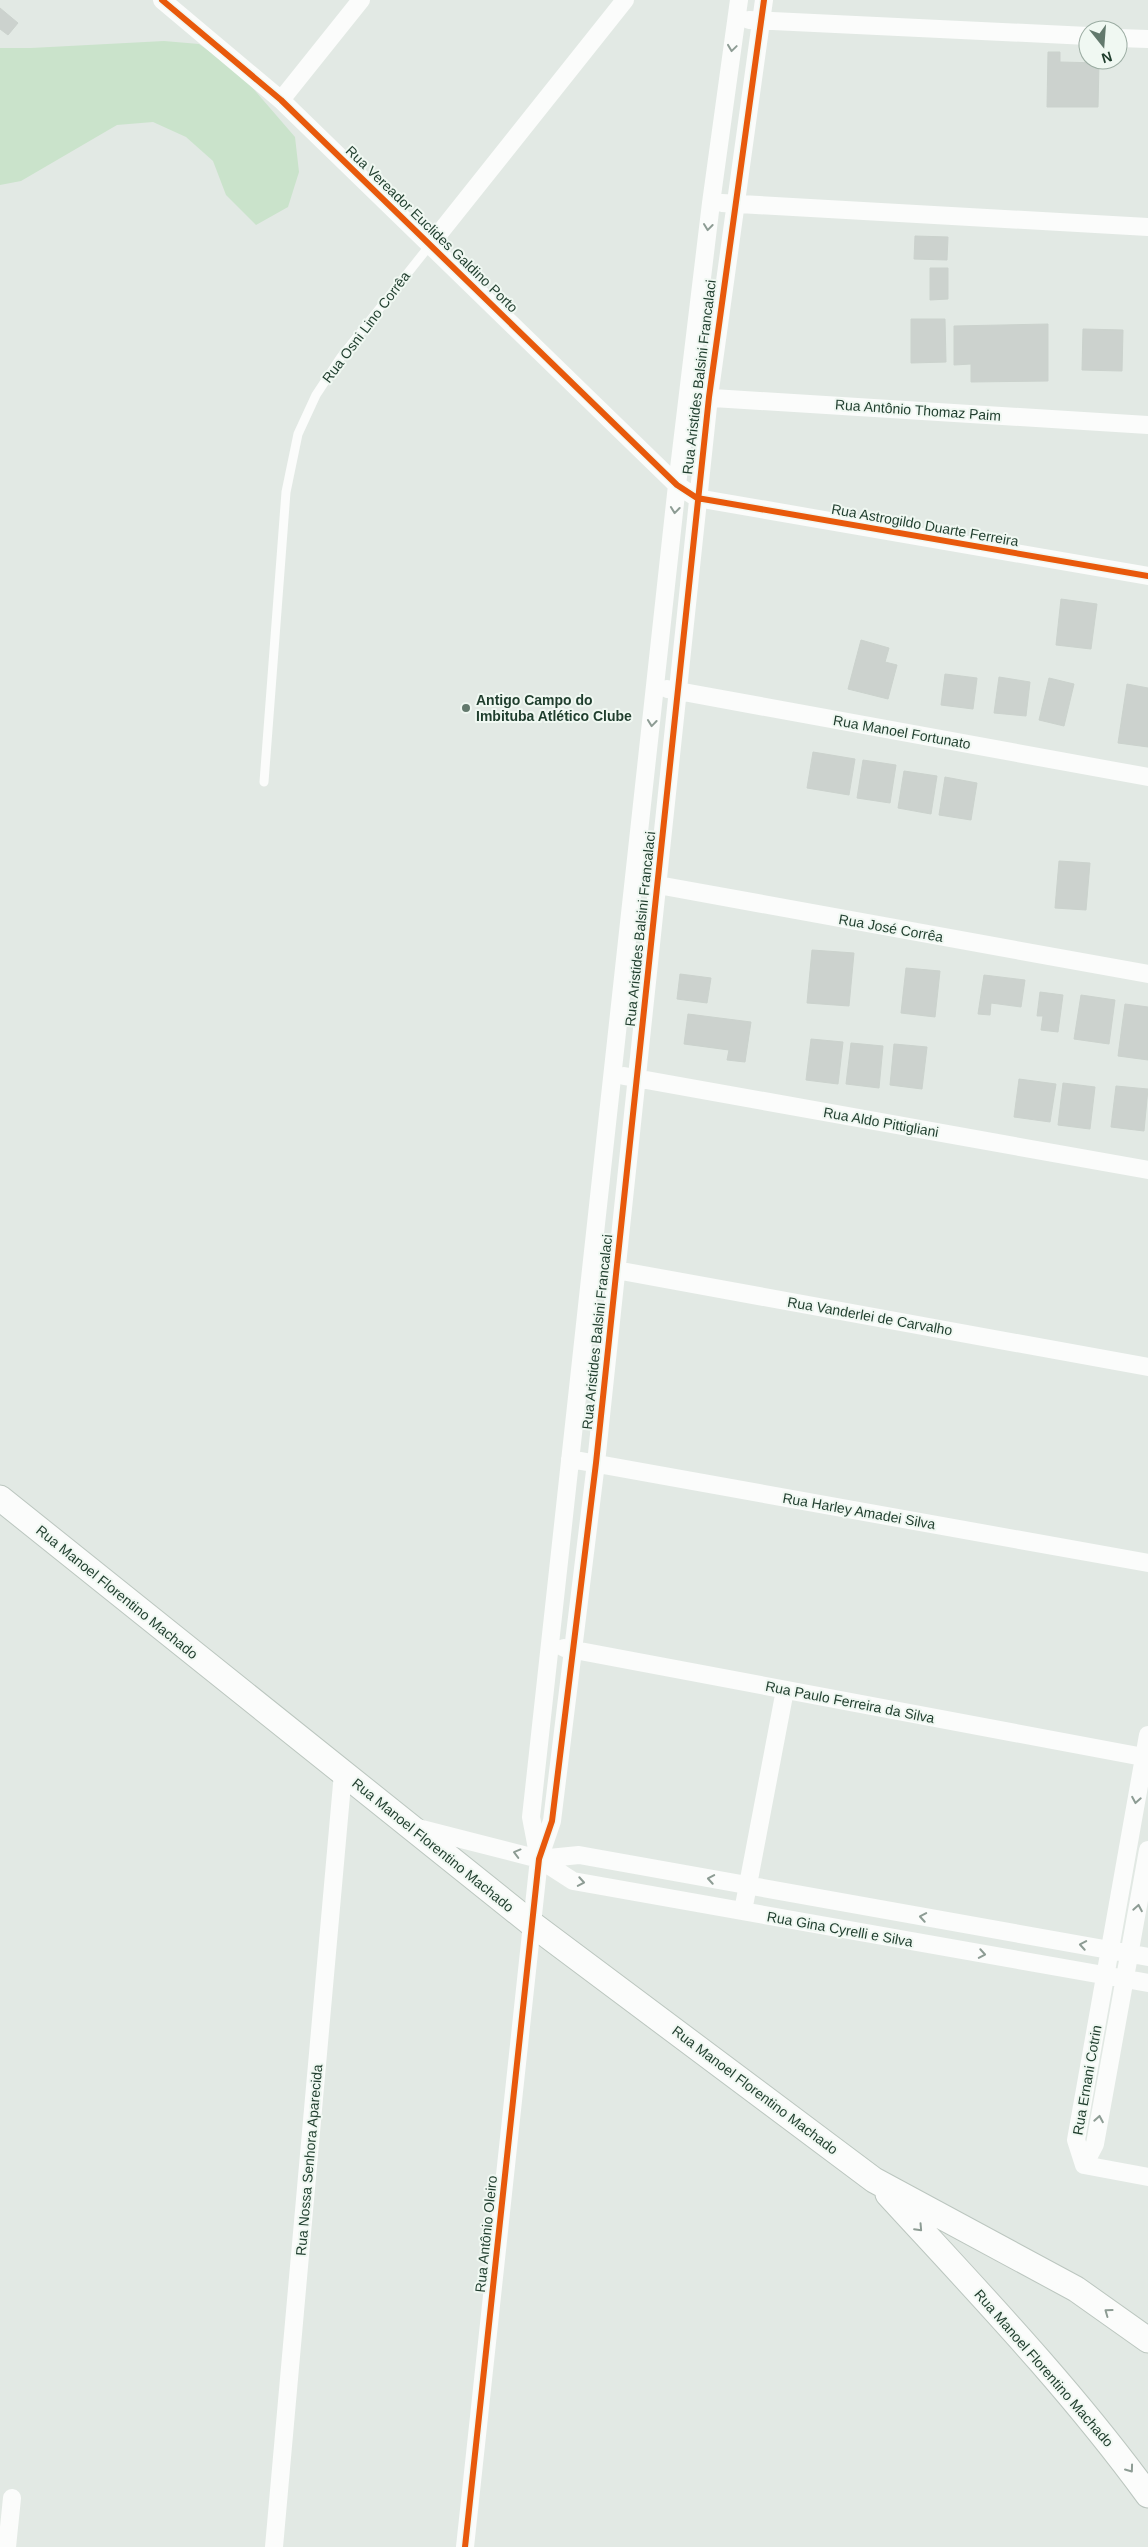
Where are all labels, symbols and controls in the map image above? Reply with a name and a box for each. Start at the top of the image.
north arrow [1078,20,1128,70]
one-way arrow [727,45,738,53]
text: N [1100,48,1114,67]
street label: Rua Vereador Euclides Galdino Porto [343,142,521,316]
one-way arrow [703,223,714,231]
street label: Rua Osni Lino Corrêa [319,268,413,386]
street label: Rua Aristides Balsini Francalaci [679,279,719,475]
street label: Rua Antônio Thomaz Paim [835,396,1001,424]
street label: Rua Astrogildo Duarte Ferreira [830,501,1020,549]
one-way arrow [670,506,681,514]
place label: Antigo Campo do Imbituba Atlético Clube [476,692,632,724]
marker: Antigo Campo do Imbituba Atlético Clube [460,702,472,714]
street label: Rua Manoel Fortunato [832,712,972,752]
one-way arrow [646,720,657,728]
street label: Rua Aristides Balsini Francalaci [622,831,658,1027]
street label: Rua José Corrêa [838,911,945,945]
street label: Rua Aldo Pittigliani [822,1104,940,1140]
street label: Rua Aristides Balsini Francalaci [579,1234,615,1430]
street label: Rua Vanderlei de Carvalho [786,1294,954,1338]
street label: Rua Harley Amadei Silva [781,1490,937,1532]
street label: Rua Manoel Florentino Machado [33,1522,201,1662]
street label: Rua Paulo Ferreira da Silva [764,1678,936,1726]
street label: Rua Manoel Florentino Machado [349,1775,517,1915]
one-way arrow [1132,1796,1142,1805]
one-way arrow [513,1849,521,1859]
one-way arrow [707,1874,716,1884]
one-way arrow [577,1877,585,1887]
one-way arrow [1132,1904,1142,1912]
street label: Rua Gina Cyrelli e Silva [766,1908,914,1950]
one-way arrow [918,1912,927,1922]
one-way arrow [1078,1941,1087,1951]
one-way arrow [978,1948,987,1958]
street label: Rua Manoel Florentino Machado [669,2022,841,2158]
street label: Rua Ernani Cotrin [1069,2024,1105,2136]
street label: Rua Nossa Senhora Aparecida [293,2063,325,2256]
one-way arrow [1093,2115,1104,2124]
street label: Rua Antônio Oleiro [472,2175,500,2293]
one-way arrow [913,2223,922,2232]
street label: Rua Manoel Florentino Machado [971,2286,1117,2450]
one-way arrow [1104,2309,1114,2318]
one-way arrow [1124,2463,1132,2472]

